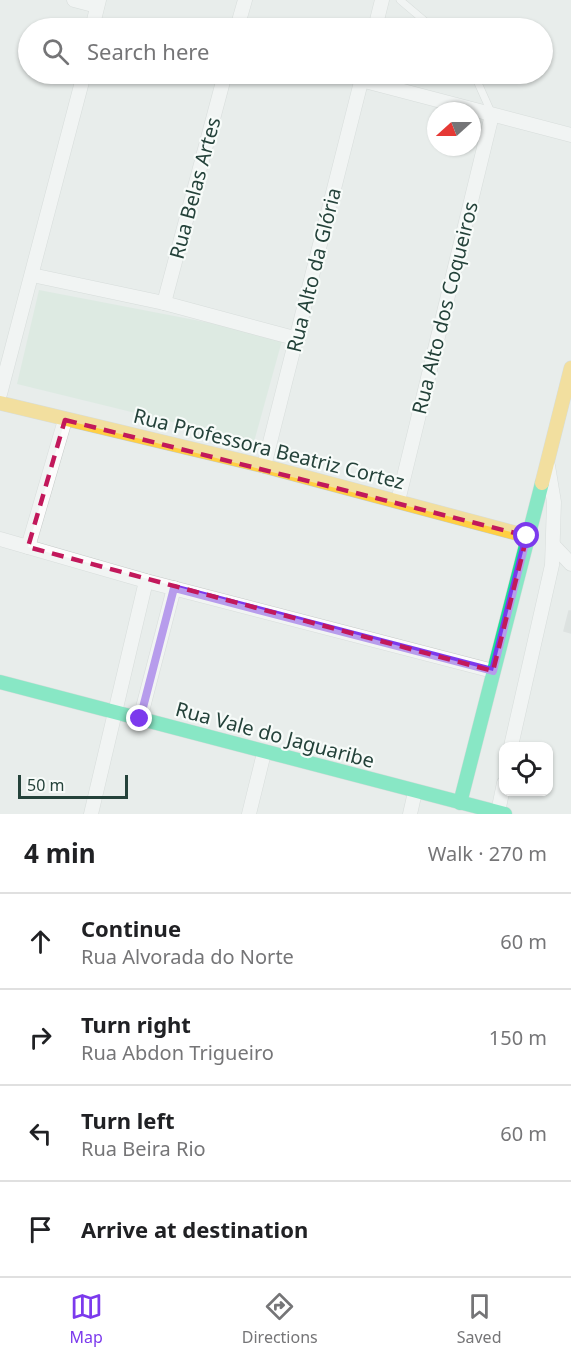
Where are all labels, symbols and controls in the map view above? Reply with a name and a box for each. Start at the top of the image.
search box [18,18,553,84]
icon: search [39,35,72,68]
text: Search here [87,36,209,66]
north arrow [427,102,481,156]
street label: Rua Belas Artes [163,114,226,262]
street label: Rua Alto da Glória [280,185,347,355]
street label: Rua Alto dos Coqueiros [405,199,484,417]
street label: Rua Professora Beatriz Cortez [131,402,407,495]
route start [513,522,539,548]
street label: Rua Vale do Jaguaribe [173,695,378,774]
route end [126,705,152,731]
map controls [499,742,553,796]
button: locate [499,742,553,796]
scale bar [18,772,128,800]
text: 50 m [27,774,64,796]
text: 4 min [24,835,96,871]
text: Walk · 270 m [428,840,547,867]
text: Continue [81,913,181,943]
icon: ahead [24,925,57,958]
text: 60 m [500,928,547,955]
text: Rua Alvorada do Norte [81,943,294,970]
text: Turn right [81,1009,191,1039]
icon: right [24,1021,57,1054]
text: 150 m [489,1024,547,1051]
text: Rua Abdon Trigueiro [81,1039,274,1066]
text: Turn left [81,1105,175,1135]
icon: left [24,1117,57,1150]
text: 60 m [500,1120,547,1147]
text: Rua Beira Rio [81,1135,206,1162]
icon: arrive [24,1213,57,1246]
text: Arrive at destination [81,1214,308,1244]
tab: Map [69,1290,103,1348]
tab: Directions [242,1290,318,1348]
tab: Saved [457,1290,501,1348]

